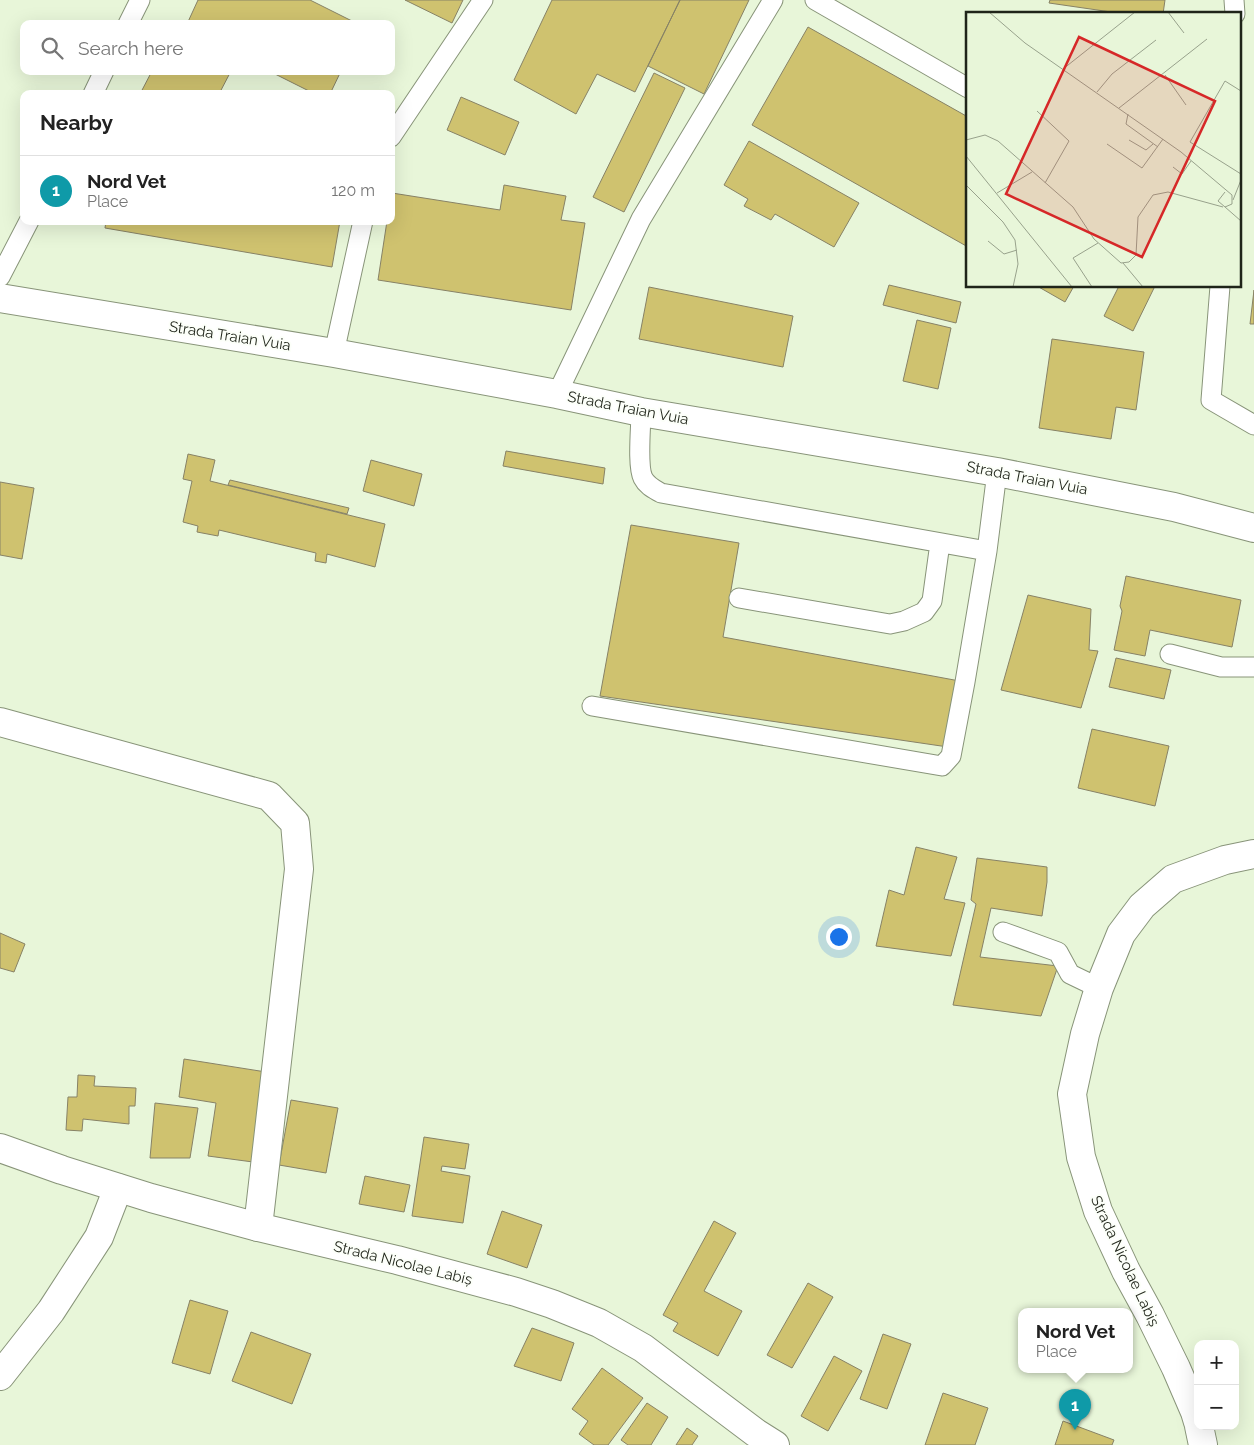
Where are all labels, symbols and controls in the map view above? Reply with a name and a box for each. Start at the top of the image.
inset map [966,12,1242,288]
search box [20,20,395,75]
icon: search [38,34,66,62]
text: Search here [78,37,184,59]
text: Nearby [40,110,113,135]
text: Nord Vet [87,170,166,192]
text: 1 [52,181,60,200]
text: 120 m [331,181,375,200]
text: Place [87,192,128,211]
street label: Strada Traian Vuia [168,317,292,355]
street label: Strada Traian Vuia [566,387,690,429]
street label: Strada Traian Vuia [965,457,1089,499]
your location [826,924,852,950]
street label: Strada Nicolae Labiș [1087,1193,1163,1329]
street label: Strada Nicolae Labiș [332,1237,474,1289]
popup [1018,1308,1133,1373]
text: Nord Vet [1036,1320,1115,1342]
map controls [1194,1340,1239,1430]
button: + [1194,1340,1239,1385]
text: Place [1036,1342,1077,1361]
button: − [1194,1385,1239,1430]
pin: 1 [1059,1389,1091,1430]

